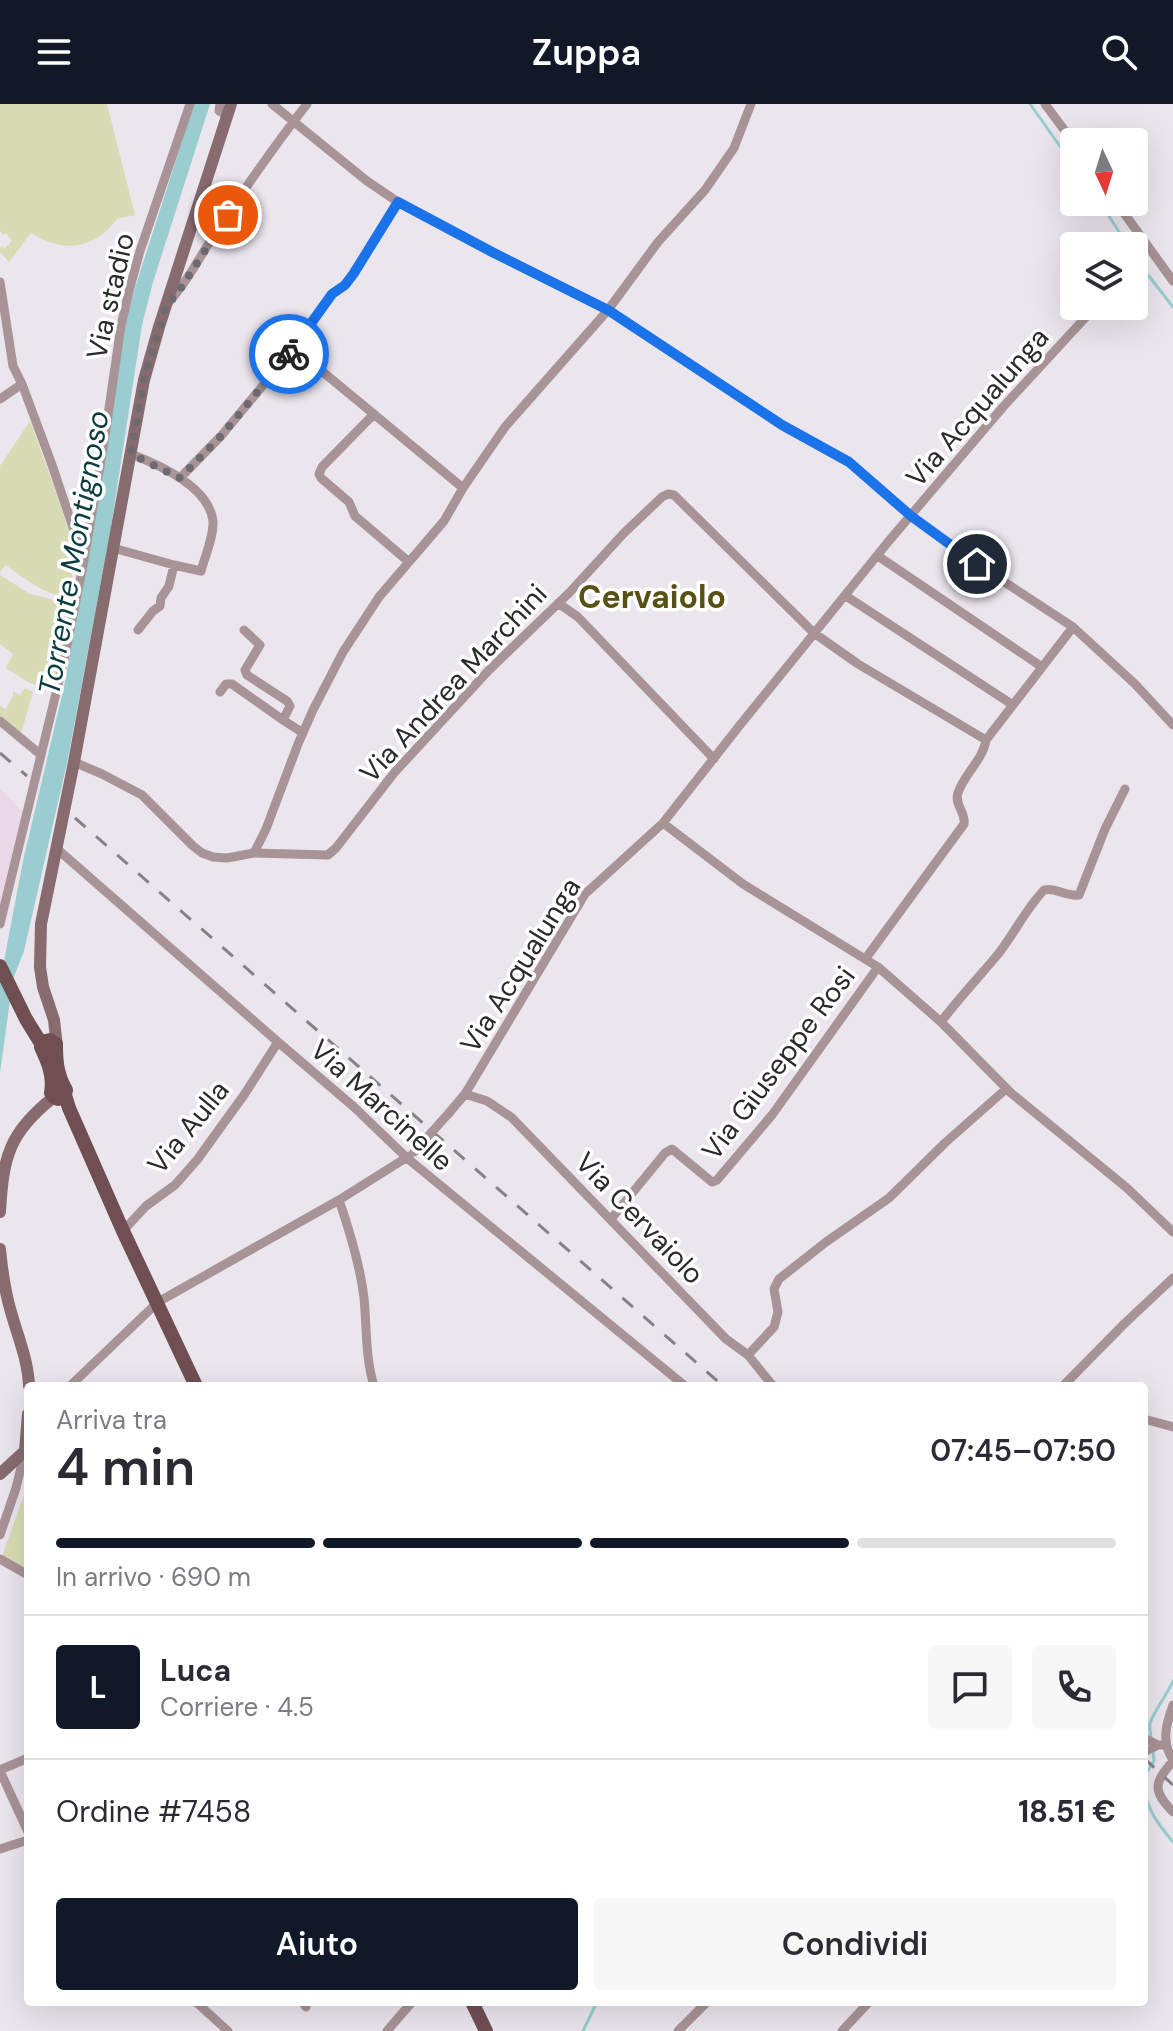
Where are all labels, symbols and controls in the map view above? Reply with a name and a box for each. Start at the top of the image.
text: Zuppa [532,29,641,76]
icon: menu [32,30,76,74]
icon: search [1097,30,1141,74]
north arrow [1060,128,1148,216]
map controls [1060,128,1148,320]
pin [194,181,262,249]
icon: bag [206,193,250,237]
street label: Via stadio [78,229,143,363]
button: layers [1060,232,1148,320]
courier [249,314,329,394]
street label: Via Acqualunga [898,320,1057,495]
icon: bike [267,332,311,376]
water label: Torrente Montignoso [29,407,118,698]
pin [943,530,1011,598]
icon: home [955,542,999,586]
street label: Via Andrea Marchini [352,576,555,791]
district label: Cervaiolo [578,576,726,618]
street label: Via Acqualunga [452,871,589,1060]
street label: Via Giuseppe Rosi [693,959,863,1168]
street label: Via Marcinelle [302,1031,461,1179]
street label: Via Aulla [139,1073,237,1182]
street label: Via Cervaiolo [567,1144,712,1292]
text: Arriva tra [56,1403,167,1437]
text: 07:45–07:50 [930,1431,1116,1470]
text: 4 min [56,1433,195,1501]
text: In arrivo · 690 m [56,1560,251,1594]
button: chat [928,1645,1012,1729]
button: phone [1032,1645,1116,1729]
text: Luca [160,1651,231,1690]
text: L [90,1668,106,1707]
text: Corriere · 4.5 [160,1690,314,1724]
text: Ordine #7458 [56,1792,251,1831]
text: 18.51 € [1018,1792,1116,1831]
button: Aiuto [56,1898,578,1990]
button: Condividi [594,1898,1116,1990]

